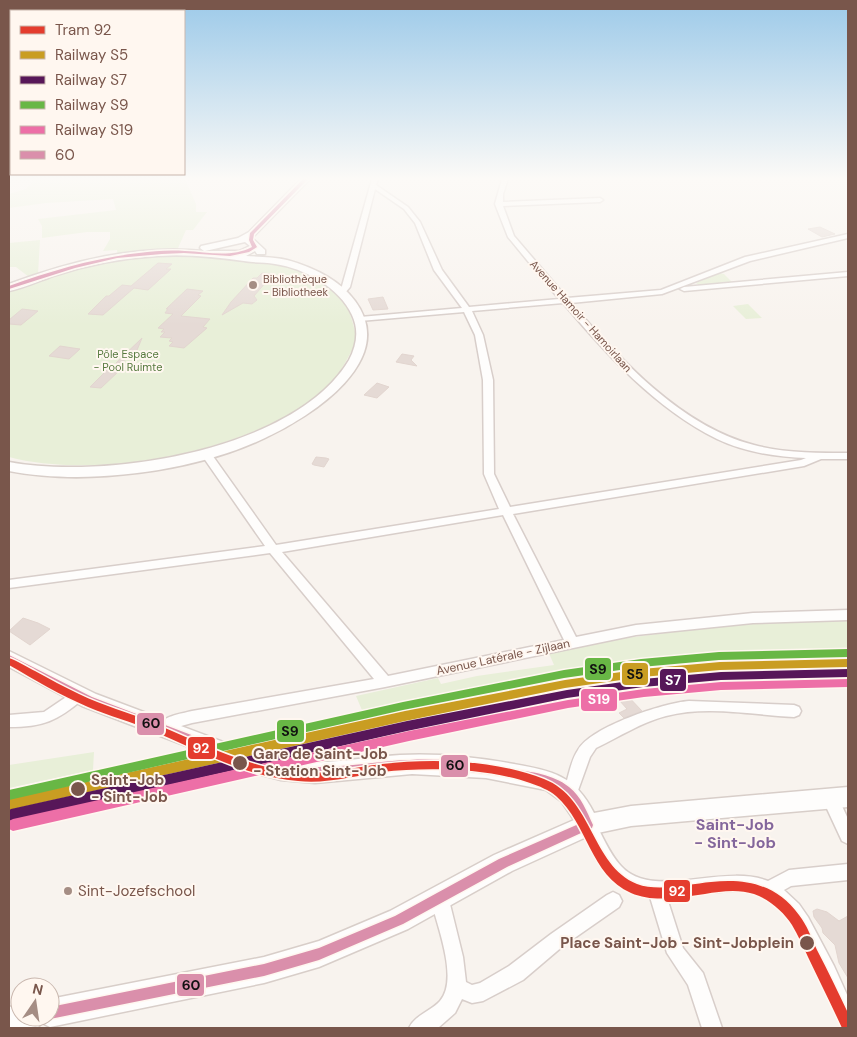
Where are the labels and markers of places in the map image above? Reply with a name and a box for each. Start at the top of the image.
place label: Bibliothèque - Bibliotheek [263,272,329,299]
marker: Bibliothèque - Bibliotheek [247,279,259,291]
place label: Gare de Saint-Job - Station Sint-Job [253,744,388,781]
marker: Gare de Saint-Job - Station Sint-Job [231,754,249,772]
place label: Saint-Job - Sint-Job [91,770,168,807]
marker: Saint-Job - Sint-Job [69,780,87,798]
place label: Sint-Jozefschool [78,881,195,901]
marker: Sint-Jozefschool [62,885,74,897]
place label: Place Saint-Job - Sint-Jobplein [560,933,794,953]
marker: Place Saint-Job - Sint-Jobplein [798,934,816,952]

